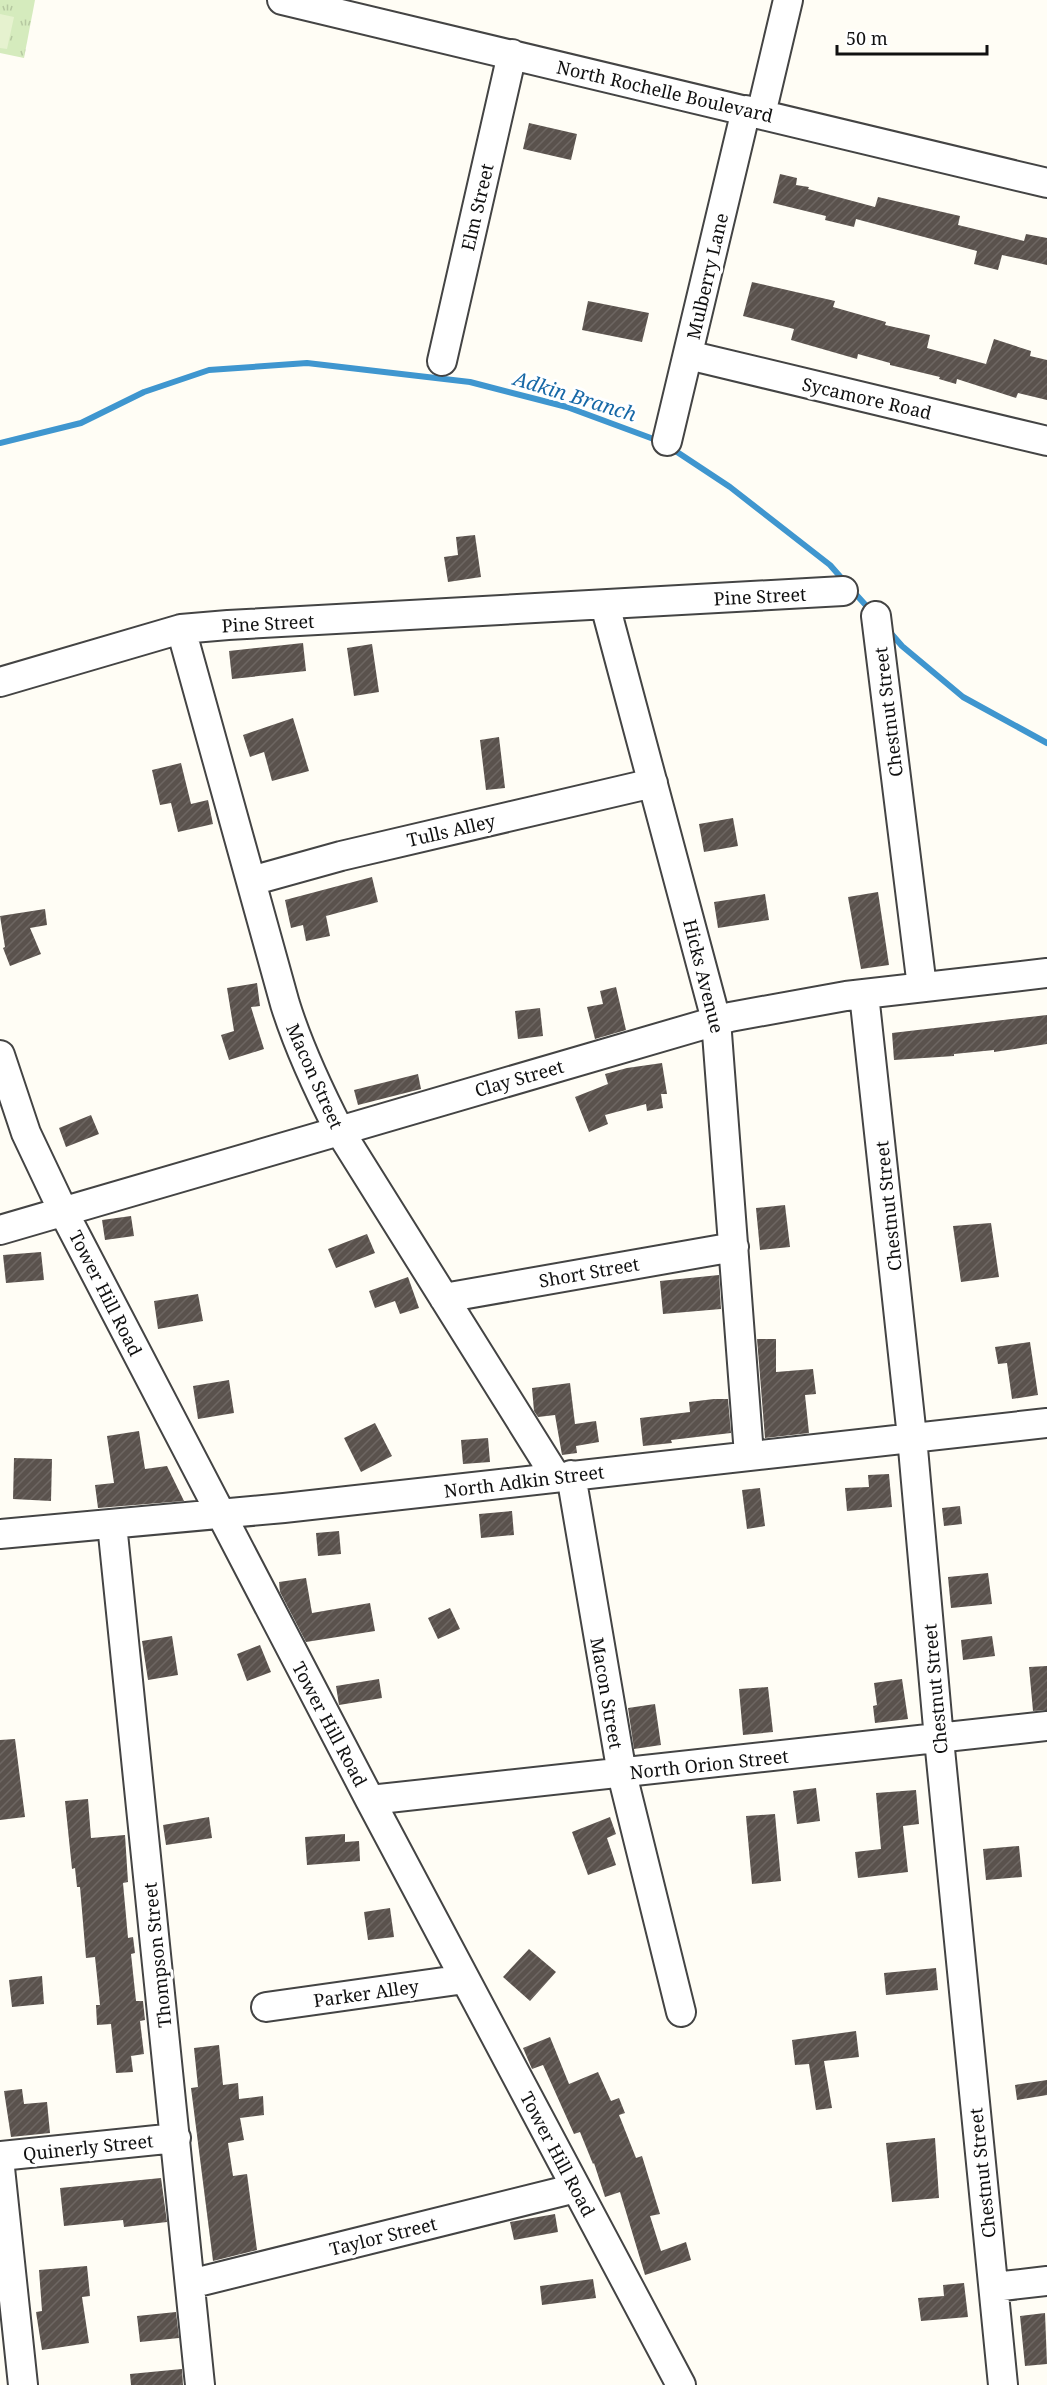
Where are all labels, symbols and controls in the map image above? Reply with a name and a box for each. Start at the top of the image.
scale bar [837,18,987,56]
text: 50 m [846,26,888,50]
street label: North Rochelle Boulevard [554,54,776,128]
street label: Elm Street [455,161,499,253]
street label: Mulberry Lane [681,210,733,342]
water label: Adkin Branch [508,364,640,428]
street label: Sycamore Road [800,371,934,425]
street label: Pine Street [713,582,807,610]
street label: Pine Street [221,609,315,637]
street label: Chestnut Street [868,646,908,778]
street label: Tulls Alley [404,808,498,852]
street label: Hicks Avenue [678,917,730,1035]
street label: Macon Street [281,1020,349,1132]
street label: Clay Street [472,1054,566,1102]
street label: Chestnut Street [869,1140,907,1272]
street label: Tower Hill Road [64,1226,148,1360]
street label: Short Street [537,1251,641,1293]
street label: North Adkin Street [443,1459,605,1503]
street label: Chestnut Street [917,1623,953,1755]
street label: Macon Street [585,1635,629,1751]
street label: Tower Hill Road [287,1657,373,1791]
street label: North Orion Street [628,1744,790,1784]
street label: Thompson Street [137,1881,177,2029]
street label: Parker Alley [312,1974,421,2012]
street label: Tower Hill Road [515,2087,601,2221]
street label: Chestnut Street [963,2107,1001,2239]
street label: Quinerly Street [22,2128,154,2166]
street label: Taylor Street [327,2211,439,2261]

